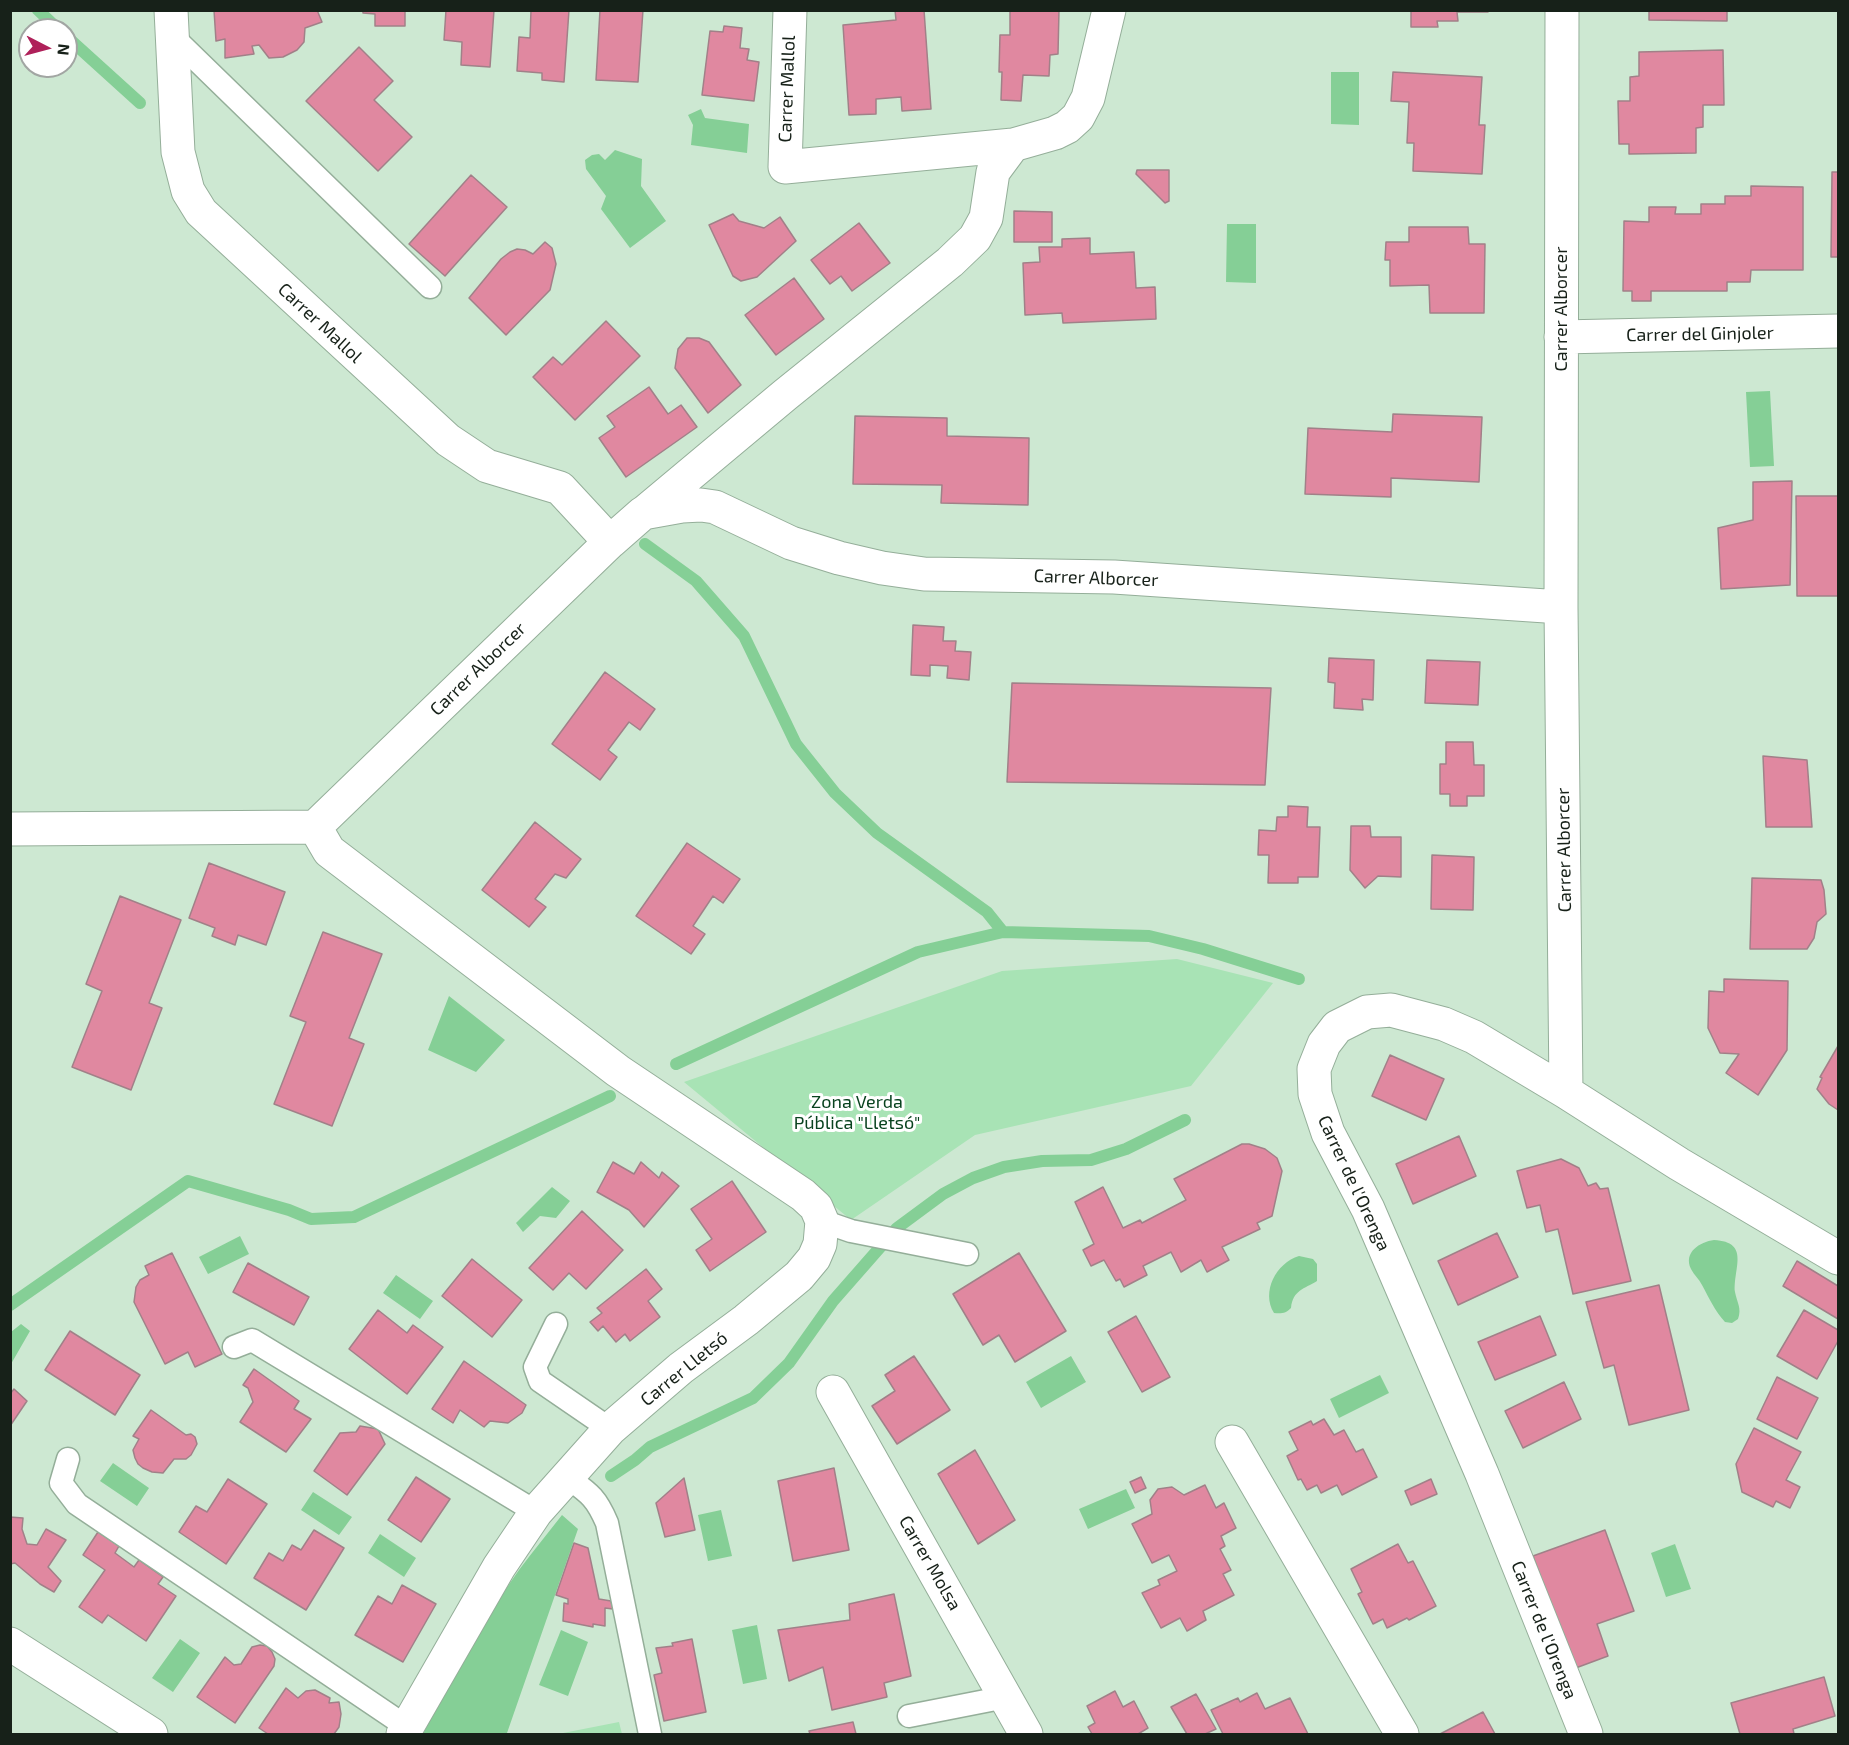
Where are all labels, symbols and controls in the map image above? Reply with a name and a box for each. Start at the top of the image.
north arrow [18,18,78,78]
street label: Carrer Mallol [774,35,800,143]
text: N [54,43,74,56]
street label: Carrer Alborcer [1550,247,1572,371]
street label: Carrer Mallol [273,279,367,367]
street label: Carrer del Ginjoler [1626,322,1774,346]
street label: Carrer Alborcer [1033,565,1159,591]
street label: Carrer Alborcer [426,618,530,720]
street label: Carrer Alborcer [1552,787,1576,913]
park label: Zona Verda Pública "Lletsó" [794,1091,920,1134]
street label: Carrer de l'Orenga [1313,1112,1395,1254]
street label: Carrer Lletsó [636,1327,732,1411]
street label: Carrer Molsa [894,1512,966,1614]
street label: Carrer de l'Orenga [1506,1558,1582,1702]

